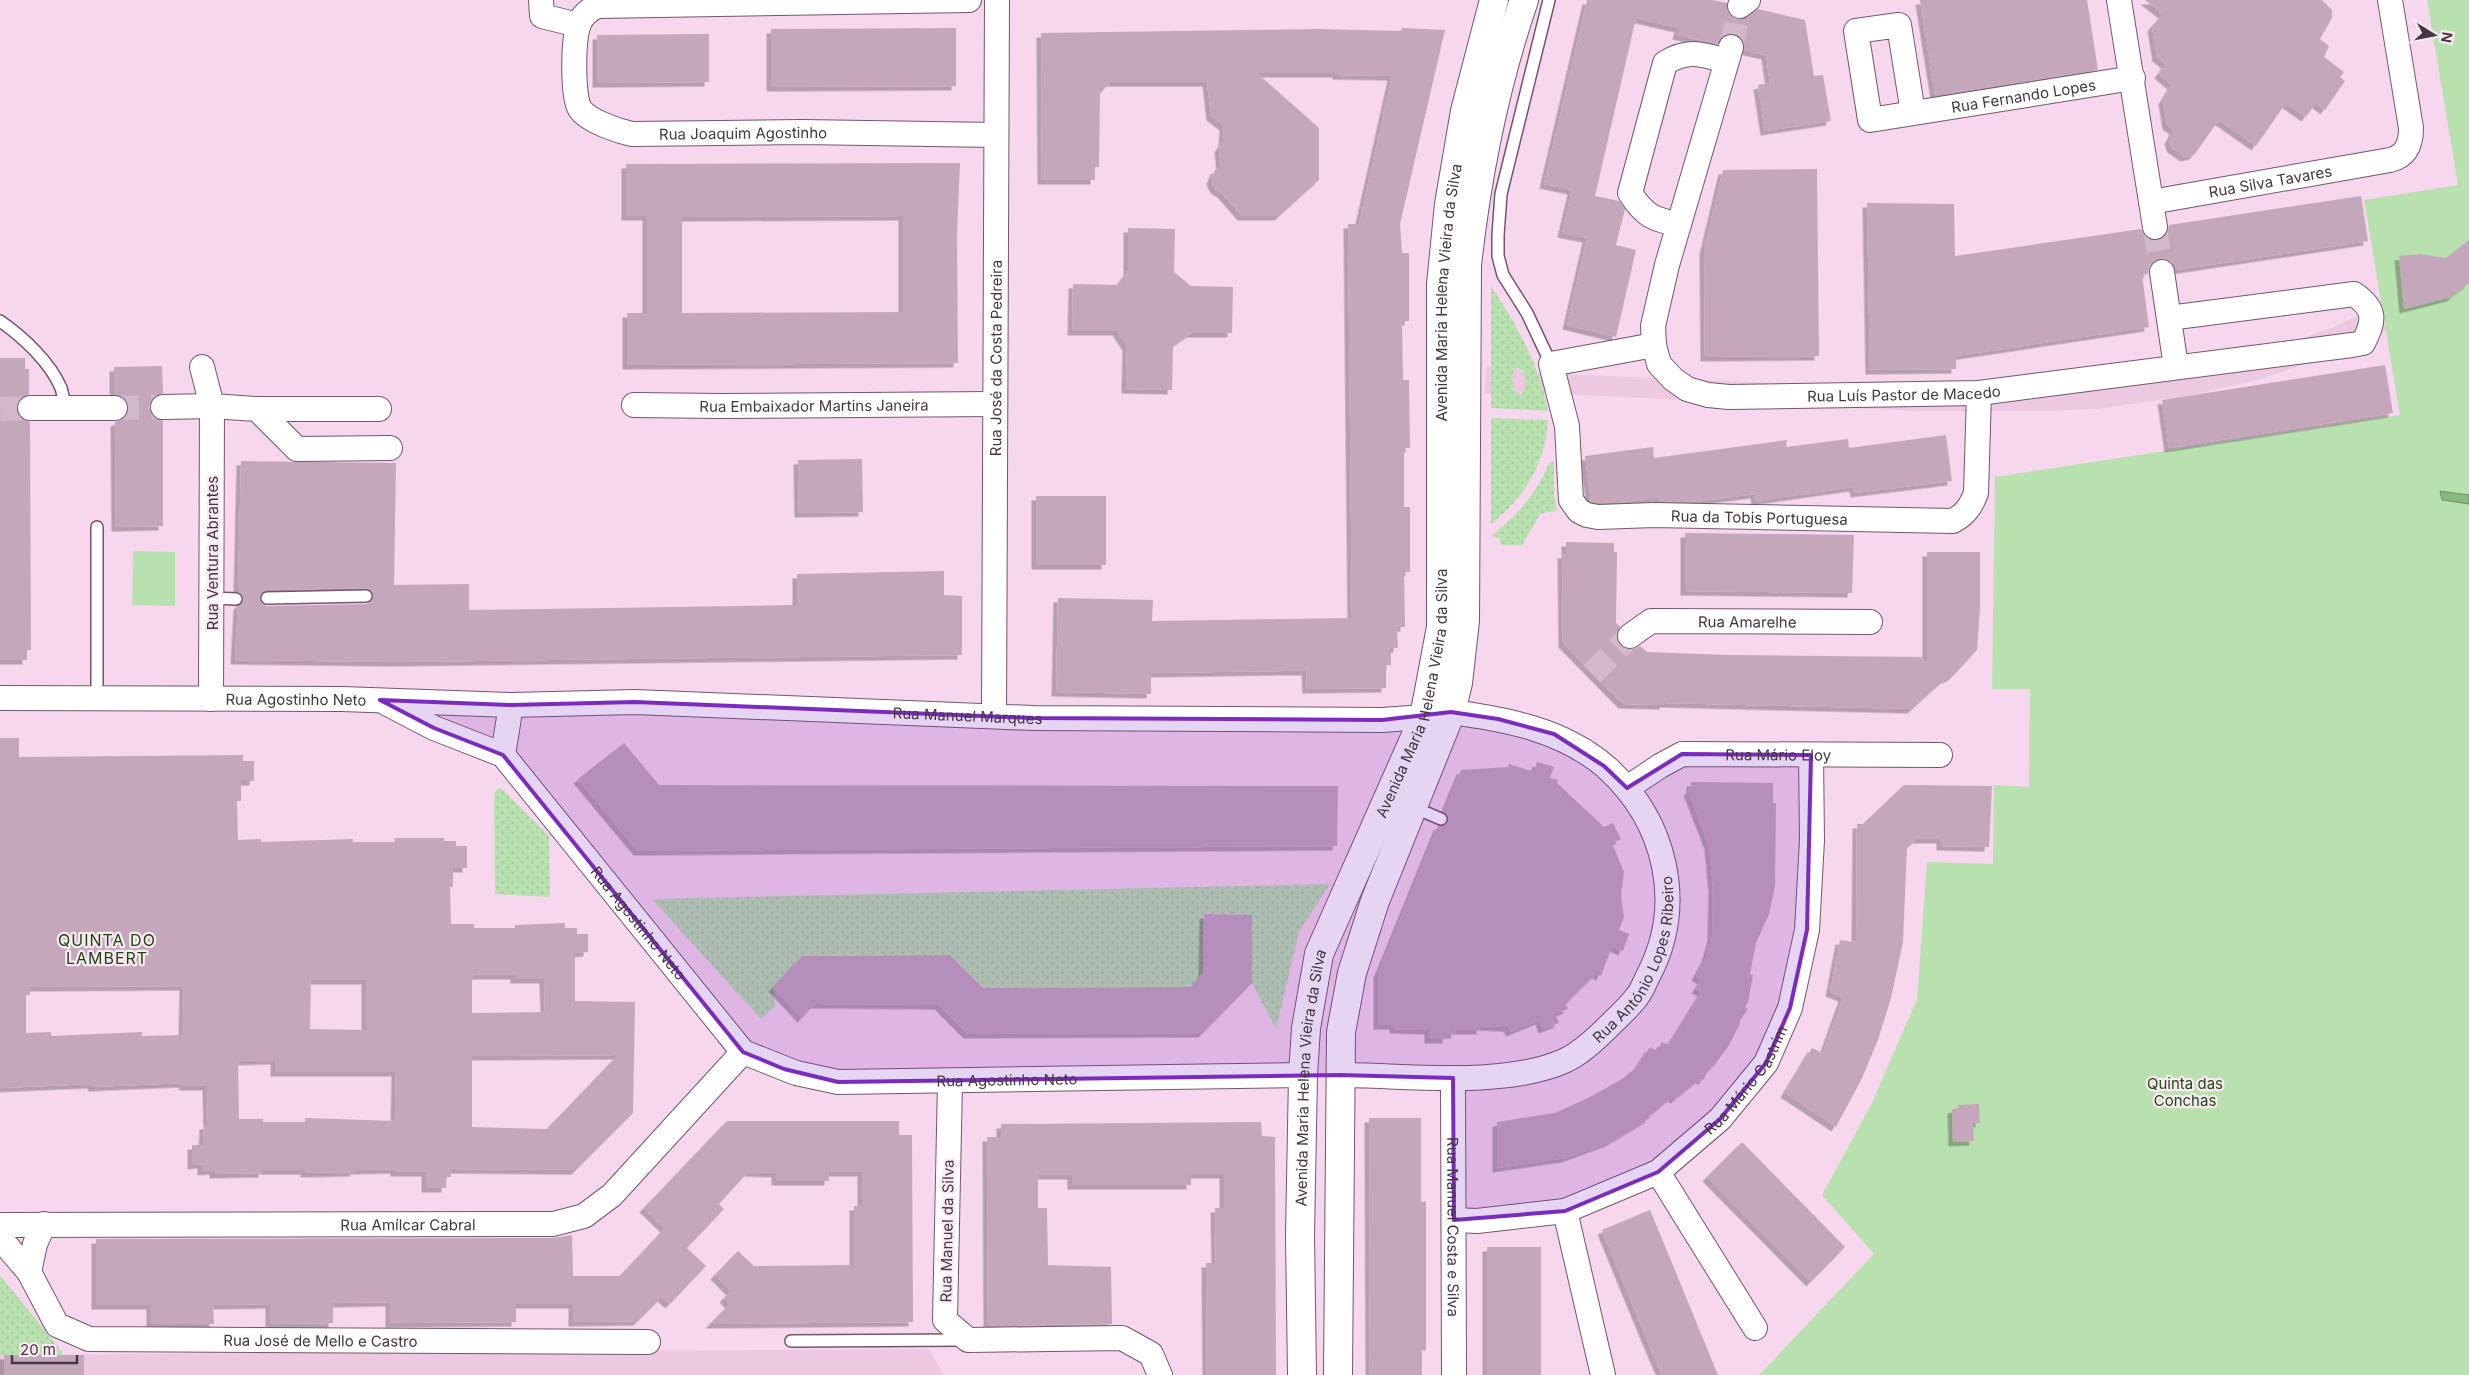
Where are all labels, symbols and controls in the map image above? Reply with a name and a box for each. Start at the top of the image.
north arrow [2409,10,2459,60]
text: N [2438,31,2457,44]
street label: Rua Fernando Lopes [1950,75,2097,116]
street label: Rua Joaquim Agostinho [659,122,827,143]
street label: Rua Silva Tavares [2207,161,2333,201]
street label: Avenida Maria Helena Vieira da Silva [1432,162,1465,422]
street label: Rua José da Costa Pedreira [986,260,1005,456]
street label: Rua Luís Pastor de Macedo [1807,381,2002,405]
street label: Rua Embaixador Martins Janeira [699,395,929,416]
street label: Rua Ventura Abrantes [203,476,222,630]
street label: Rua da Tobis Portuguesa [1671,506,1848,528]
street label: Avenida Maria Helena Vieira da Silva [1371,569,1451,820]
street label: Rua Amarelhe [1698,612,1797,631]
street label: Rua Agostinho Neto [225,689,367,709]
street label: Rua Manuel Marques [892,703,1043,728]
street label: Rua Mário Eloy [1725,745,1832,764]
street label: Rua Agostinho Neto [587,862,690,984]
street label: Rua António Lopes Ribeiro [1588,875,1677,1047]
district label: QUINTA DO LAMBERT [58,930,156,968]
street label: Avenida Maria Helena Vieira da Silva [1291,945,1330,1207]
street label: Rua Mário Castrim [1700,1023,1791,1138]
street label: Rua Agostinho Neto [936,1069,1078,1090]
park label: Quinta das Conchas [2147,1074,2223,1110]
street label: Rua Manuel Costa e Silva [1444,1137,1463,1317]
street label: Rua Manuel da Silva [936,1159,958,1303]
street label: Rua Amílcar Cabral [340,1215,476,1234]
street label: Rua José de Mello e Castro [223,1330,418,1350]
scale bar [12,1332,78,1364]
text: 20 m [20,1340,56,1359]

